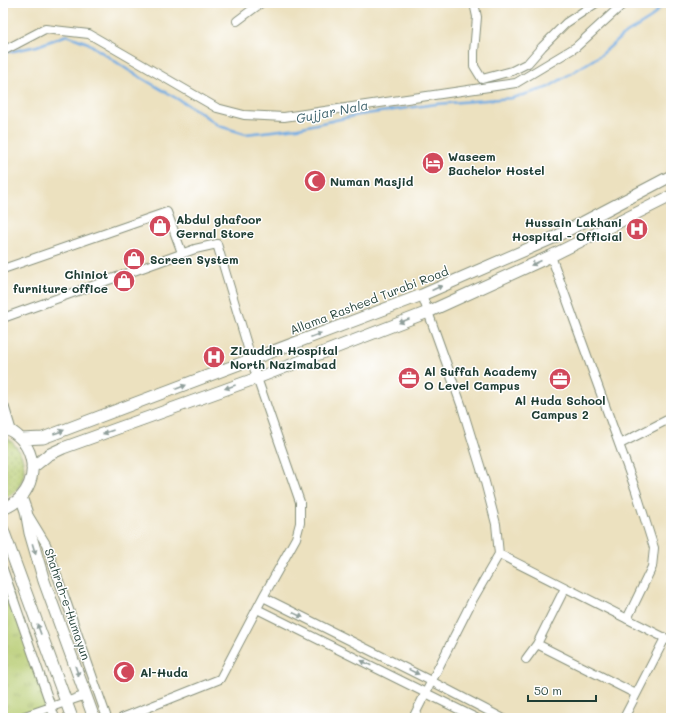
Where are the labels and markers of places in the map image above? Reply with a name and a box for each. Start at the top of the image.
place label: Waseem Bachelor Hostel [448,148,545,178]
hotel icon: Waseem Bachelor Hostel [420,150,446,176]
mosque icon: Numan Masjid [302,168,328,194]
place label: Numan Masjid [330,173,414,189]
place label: Abdul ghafoor Gernal Store [176,211,261,241]
shop icon: Abdul ghafoor Gernal Store [147,213,173,239]
place label: Hussain Lakhani Hospital - Official [512,214,622,244]
hospital icon: Hussain Lakhani Hospital - Official [624,216,650,242]
shop icon: Screen System [121,246,147,272]
place label: Screen System [150,251,239,267]
place label: Chiniot furniture office [13,266,108,296]
shop icon: Chiniot furniture office [111,268,137,294]
place label: Ziauddin Hospital North Nazimabad [230,342,338,372]
hospital icon: Ziauddin Hospital North Nazimabad [201,344,227,370]
place label: Al Suffah Academy O Level Campus [424,363,537,393]
office icon: Al Suffah Academy O Level Campus [396,365,422,391]
office icon: Al Huda School Campus 2 [547,366,573,392]
place label: Al Huda School Campus 2 [514,392,606,422]
mosque icon: Al-Huda [111,659,137,685]
place label: Al-Huda [140,664,188,680]

